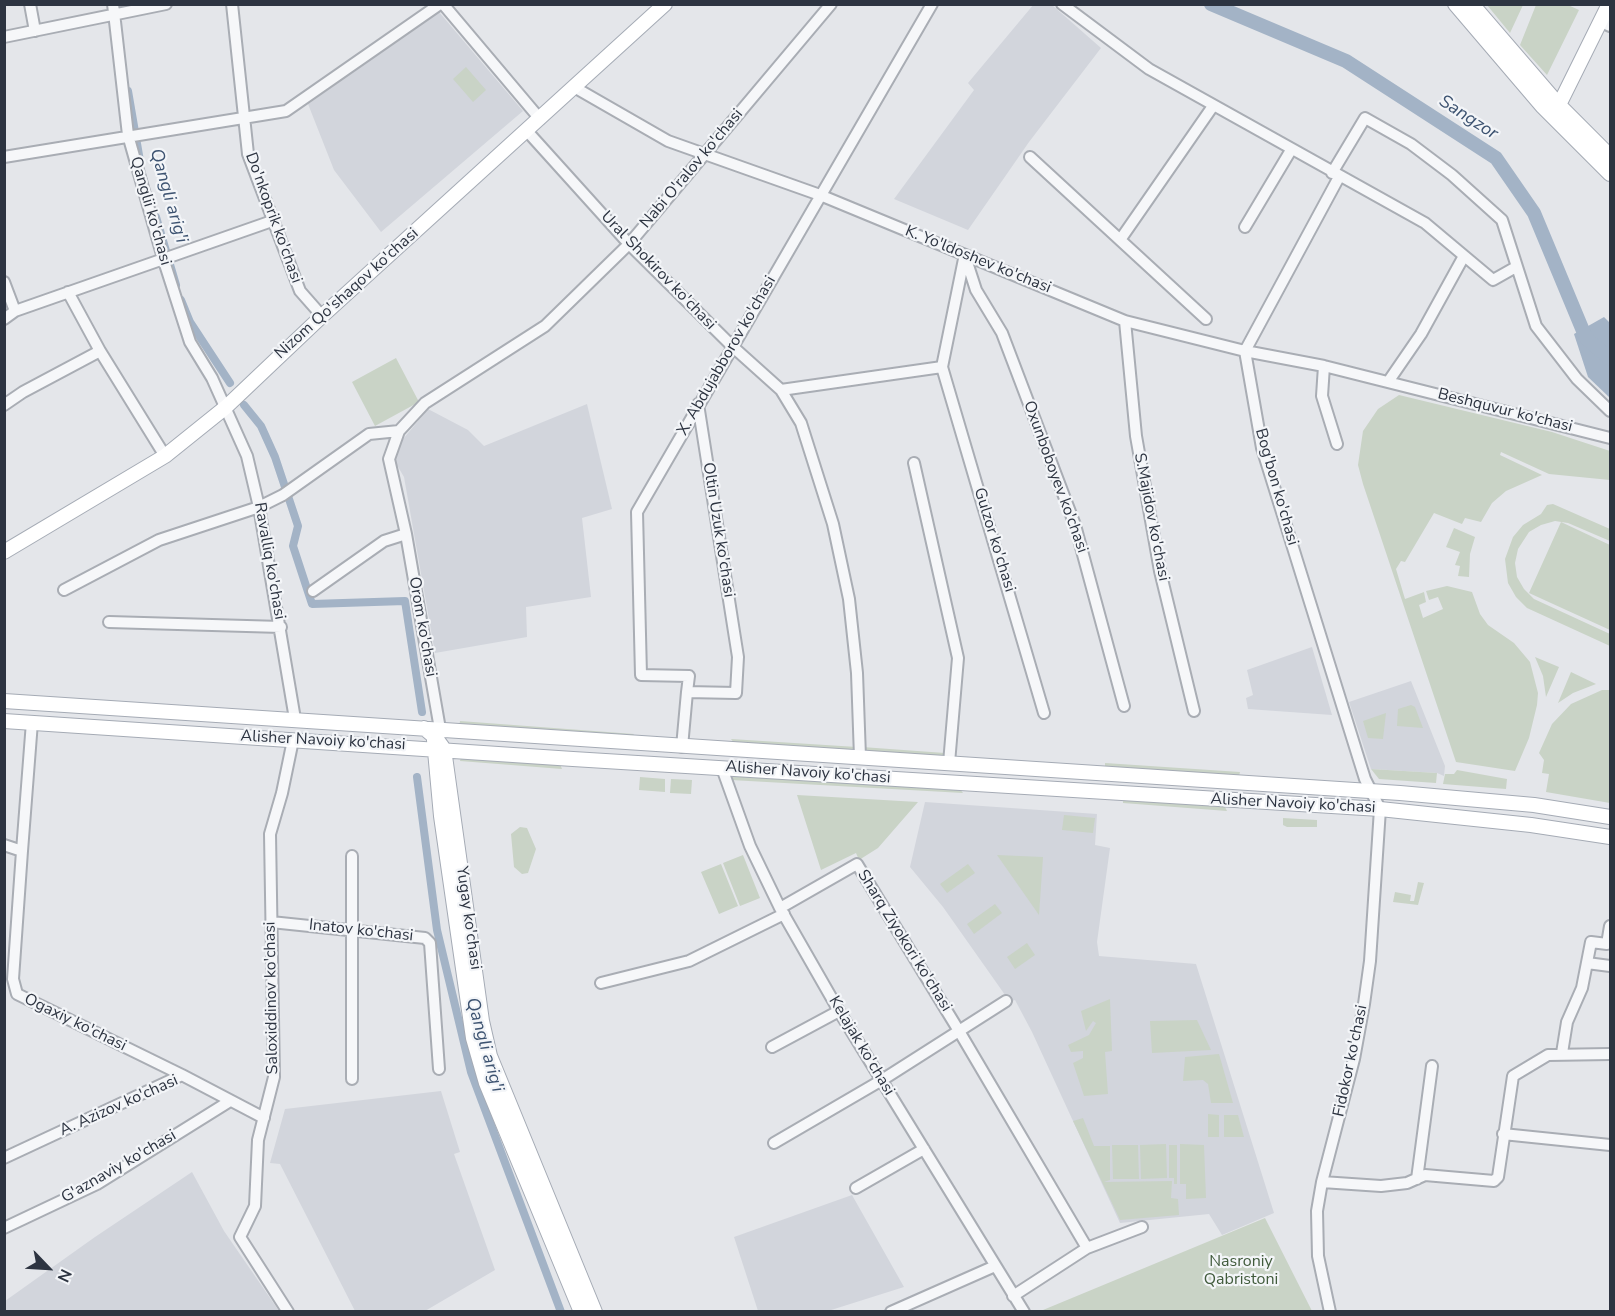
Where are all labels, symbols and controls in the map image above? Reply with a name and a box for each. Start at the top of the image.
water label: Sangzor [1434,91,1502,145]
street label: Nabi O'ralov ko'chasi [636,105,748,233]
water label: Qangli arig'i [144,146,192,246]
street label: Do'nkoprik ko'chasi [240,150,306,286]
street label: Qanglii ko'chasi [125,154,175,268]
street label: Ural Shokirov ko'chasi [596,208,720,334]
street label: K. Yo'ldoshev ko'chasi [902,222,1054,298]
street label: Nizom Qo'shaqov ko'chasi [271,224,423,364]
street label: X. Abdujabborov ko'chasi [673,273,781,439]
street label: Beshquvur ko'chasi [1436,385,1574,437]
street label: Oxunboboyev ko'chasi [1019,398,1091,556]
street label: Bog'bon ko'chasi [1250,426,1302,548]
street label: S.Majidov ko'chasi [1129,451,1173,583]
street label: Oltin Uzuk ko'chasi [698,461,738,599]
street label: Gulzor ko'chasi [969,486,1019,594]
street label: Ravalliq ko'chasi [249,501,289,621]
street label: Orom ko'chasi [404,575,440,679]
street label: Alisher Navoiy ko'chasi [240,727,406,755]
street label: Alisher Navoiy ko'chasi [725,758,891,788]
street label: Alisher Navoiy ko'chasi [1210,790,1376,818]
street label: Yugay ko'chasi [451,865,485,971]
street label: Sharq Ziyokori ko'chasi [853,867,955,1015]
street label: Inatov ko'chasi [308,916,414,946]
street label: Saloxiddinov ko'chasi [261,921,283,1075]
street label: Ogaxiy ko'chasi [21,990,129,1056]
street label: Kelajak ko'chasi [824,993,898,1099]
water label: Qangli arig'i [460,995,508,1095]
street label: Fidokor ko'chasi [1330,1003,1372,1119]
street label: A. Azizov ko'chasi [57,1071,181,1141]
street label: G'aznaviy ko'chasi [58,1126,180,1208]
north arrow [18,1238,78,1298]
park label: Nasroniy Qabristoni [1204,1252,1278,1290]
text: N [52,1266,77,1286]

